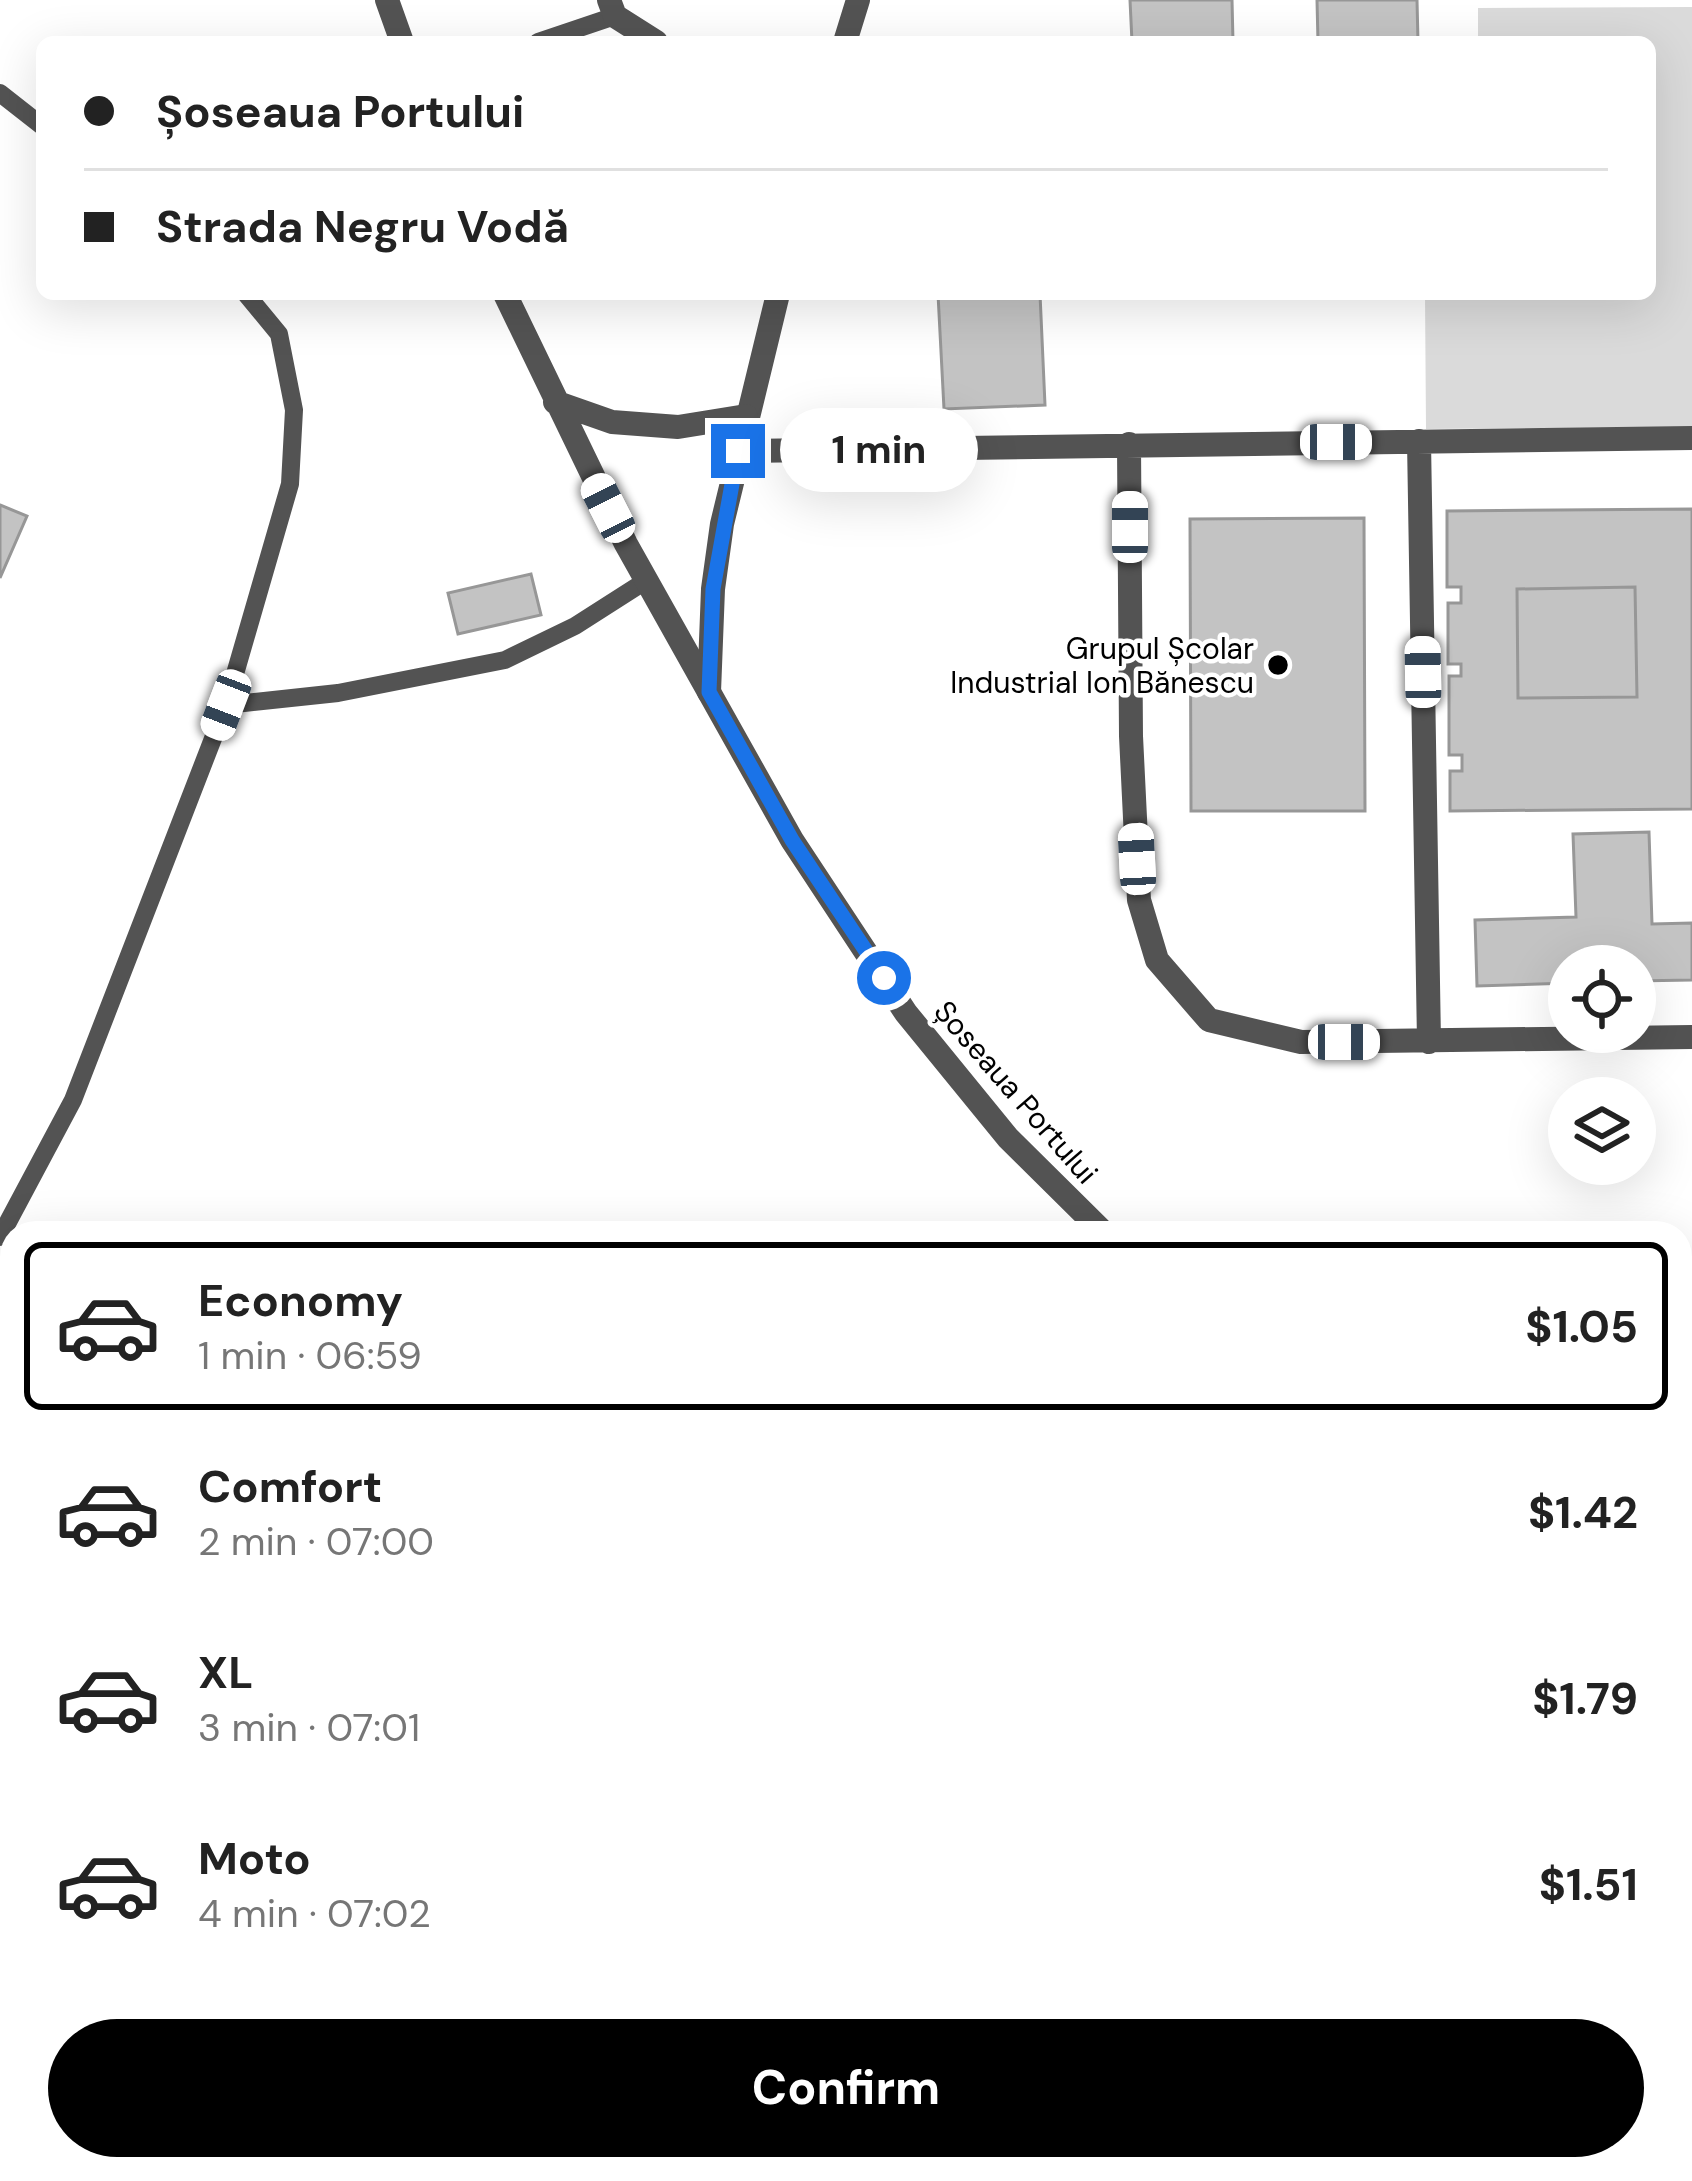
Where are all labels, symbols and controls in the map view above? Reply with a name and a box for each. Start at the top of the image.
text: Șoseaua Portului [156,82,524,141]
text: Strada Negru Vodă [156,197,569,256]
callout: 1 min [780,409,978,493]
route end [711,424,765,478]
text: 1 min [832,424,926,475]
car [1300,424,1372,460]
car [576,468,640,548]
car [1112,491,1148,563]
place label: Grupul Școlar Industrial Ion Bănescu [950,629,1254,702]
car [1404,636,1442,708]
marker: Grupul Școlar Industrial Ion Bănescu [1265,652,1291,678]
car [196,665,256,745]
car [1117,822,1157,896]
map controls [1548,945,1656,1185]
button: locate [1548,945,1656,1053]
route start [857,951,911,1005]
street label: Șoseaua Portului [926,992,1106,1192]
car [1308,1024,1380,1060]
button: layers [1548,1077,1656,1185]
text: Economy [198,1271,403,1330]
icon: car [54,1272,162,1380]
text: $1.05 [1525,1297,1638,1356]
text: 1 min · 06:59 [198,1330,422,1381]
text: Comfort [198,1457,382,1516]
icon: car [54,1458,162,1566]
text: $1.42 [1528,1483,1638,1542]
text: 2 min · 07:00 [198,1516,434,1567]
text: XL [198,1643,253,1702]
icon: car [54,1644,162,1752]
text: $1.79 [1532,1669,1638,1728]
text: 3 min · 07:01 [198,1702,420,1753]
text: Moto [198,1829,311,1888]
icon: car [54,1830,162,1938]
text: $1.51 [1539,1855,1638,1914]
text: 4 min · 07:02 [198,1888,431,1939]
button: Confirm [48,2019,1644,2157]

